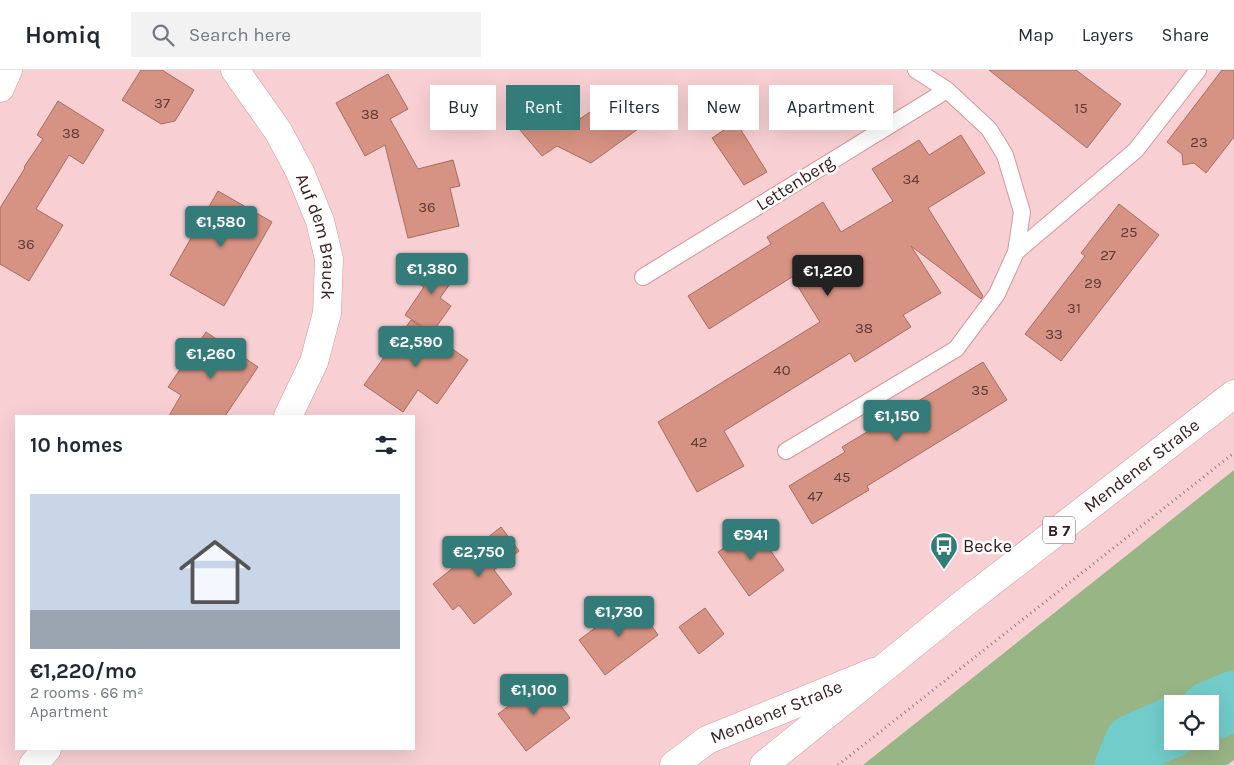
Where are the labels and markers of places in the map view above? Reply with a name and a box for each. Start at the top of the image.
pin: €1,580 [180,206,262,248]
pin: €1,380 [391,252,473,295]
pin: €1,220 [787,254,869,297]
pin: €2,590 [375,326,457,368]
pin: €1,260 [170,338,252,380]
pin: €1,150 [856,400,938,442]
pin: €941 [721,518,781,561]
bus stop icon: Becke [929,531,959,570]
place label: Becke [963,535,1012,557]
pin: €2,750 [438,536,520,578]
pin: €1,730 [578,596,660,638]
pin: €1,100 [493,674,575,716]

